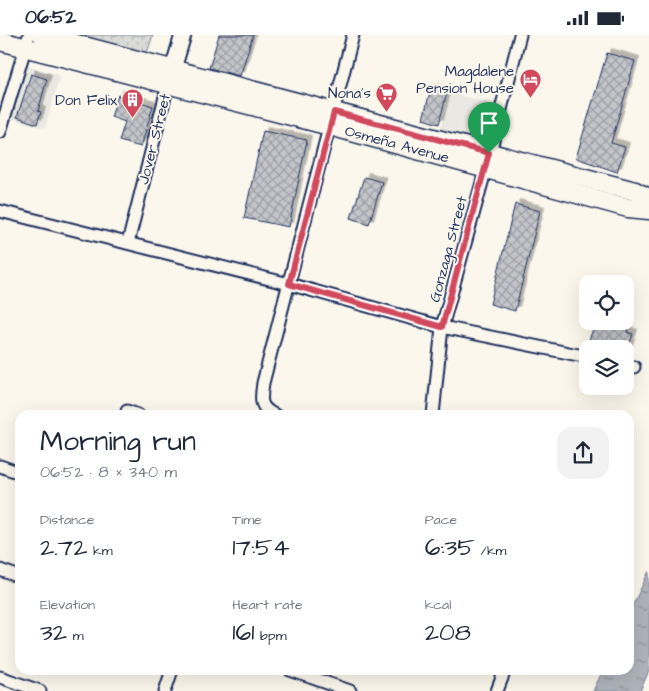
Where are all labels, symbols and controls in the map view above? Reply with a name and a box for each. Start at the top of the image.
text: 06:52 [25,4,76,31]
place label: Magdalene Pension House [416,61,514,99]
hotel icon: Magdalene Pension House [518,68,542,99]
supermarket icon: Nona's [375,81,399,112]
place label: Nona's [328,83,371,104]
building icon: Don Felix [121,88,145,119]
place label: Don Felix [55,90,118,111]
street label: Jover Street [133,92,176,187]
pin [468,102,510,153]
icon: arrive [475,109,503,137]
street label: Osmeña Avenue [342,120,451,169]
street label: Gonzaga Street [424,194,474,305]
map controls [579,275,634,395]
button: locate [579,275,634,330]
button: layers [579,340,634,395]
text: Morning run [40,422,196,461]
button: share [557,427,609,479]
text: 06:52 · 8 × 340 m [40,461,177,483]
text: Distance [40,510,94,530]
text: Time [232,510,262,530]
text: Pace [425,510,457,530]
text: 2.72 [40,530,88,565]
text: 17:54 [232,530,290,565]
text: 6:35 [425,530,475,565]
text: km [88,541,113,561]
text: /km [475,541,506,561]
text: Elevation [40,595,95,615]
text: Heart rate [232,595,303,615]
text: kcal [425,595,451,615]
text: 32 [40,615,67,650]
text: 161 [232,615,254,650]
text: 208 [425,615,471,650]
text: m [67,626,84,646]
text: bpm [254,626,287,646]

